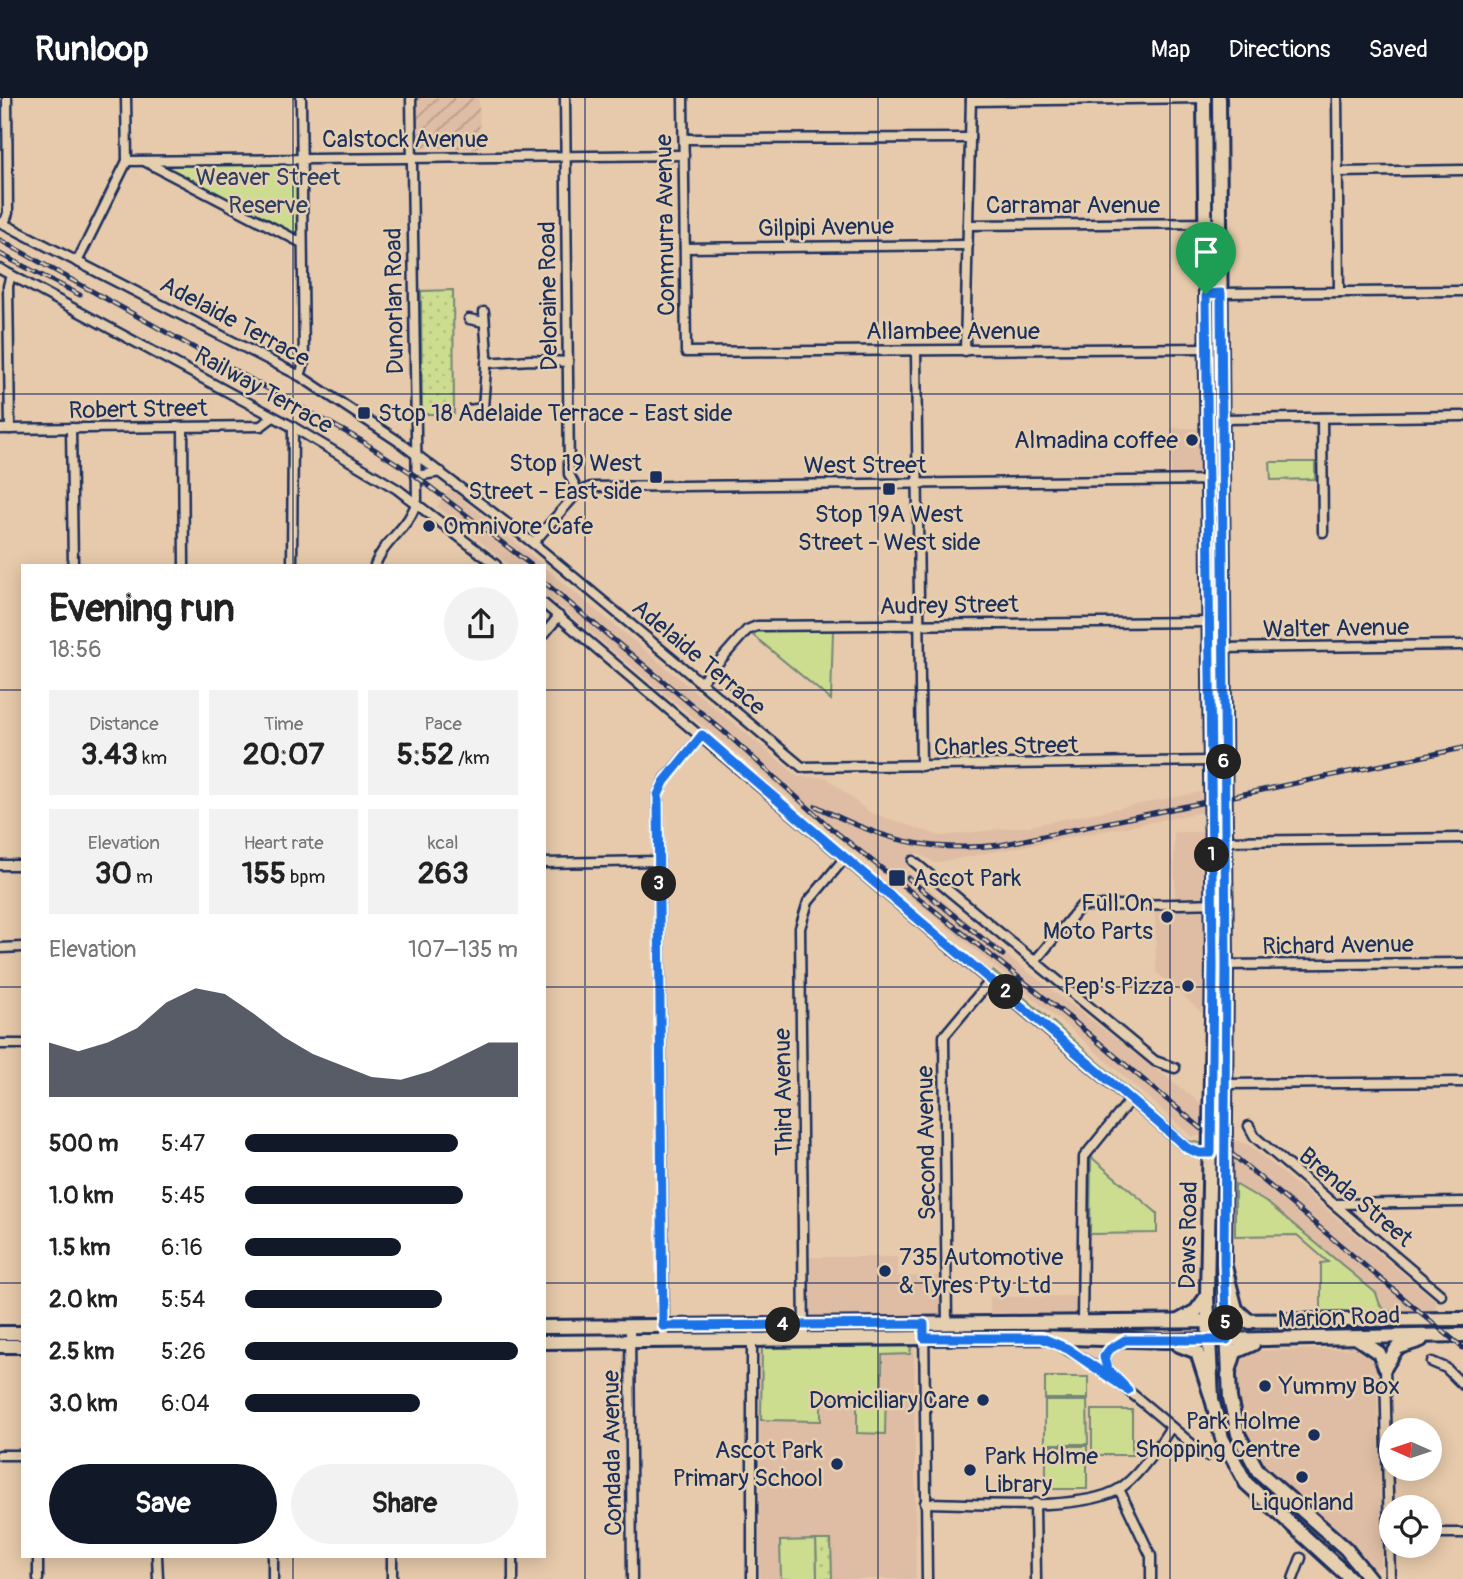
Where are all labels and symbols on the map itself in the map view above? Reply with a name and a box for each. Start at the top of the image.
street label: Calstock Avenue [322,125,488,154]
street label: Conmurra Avenue [649,134,682,316]
park label: Weaver Street Reserve [196,163,341,220]
street label: Carramar Avenue [986,191,1160,220]
street label: Gilpipi Avenue [758,212,894,243]
street label: Deloraine Road [533,221,564,371]
pin [1176,222,1236,294]
street label: Dunorlan Road [379,227,410,375]
street label: Adelaide Terrace [155,270,315,373]
street label: Allambee Avenue [866,317,1040,346]
street label: Railway Terrace [189,340,338,441]
street label: Robert Street [68,394,208,425]
place label: Stop 18 Adelaide Terrace - East side [378,399,733,428]
marker: Stop 18 Adelaide Terrace - East side [356,405,372,421]
place label: Almadina coffee [1014,426,1178,455]
marker: Almadina coffee [1184,432,1200,448]
place label: Stop 19 West Street - East side [468,449,642,506]
street label: West Street [803,451,927,480]
marker: Stop 19 West Street - East side [648,469,664,485]
marker: Stop 19A West Street - West side [881,481,897,497]
place label: Stop 19A West Street - West side [798,500,980,557]
place label: Omnivore Cafe [443,512,593,541]
marker: Omnivore Cafe [421,518,437,534]
street label: Audrey Street [879,590,1019,621]
street label: Adelaide Terrace [626,593,772,722]
street label: Walter Avenue [1263,613,1410,644]
street label: Charles Street [934,731,1079,762]
pin: 6 [1206,744,1242,780]
pin: 1 [1194,838,1230,872]
place label: Ascot Park [913,864,1021,893]
pin: 3 [642,866,676,902]
marker: Ascot Park [887,868,907,888]
place label: Full On Moto Parts [1043,889,1153,946]
marker: Full On Moto Parts [1159,909,1175,925]
street label: Richard Avenue [1262,930,1414,961]
place label: Pep's Pizza [1063,972,1174,1001]
pin: 2 [988,974,1024,1010]
marker: Pep's Pizza [1180,978,1196,994]
street label: Third Avenue [768,1028,799,1156]
street label: Second Avenue [911,1065,942,1221]
street label: Brenda Street [1293,1141,1419,1254]
street label: Daws Road [1173,1181,1204,1289]
place label: 735 Automotive & Tyres Pty Ltd [899,1243,1063,1300]
marker: 735 Automotive & Tyres Pty Ltd [877,1263,893,1279]
street label: Marion Road [1277,1301,1401,1334]
pin: 5 [1208,1306,1244,1340]
pin: 4 [766,1308,800,1342]
street label: Condada Avenue [597,1370,628,1536]
place label: Yummy Box [1278,1372,1400,1401]
marker: Yummy Box [1257,1378,1273,1394]
place label: Domiciliary Care [809,1386,969,1415]
marker: Domiciliary Care [975,1392,991,1408]
place label: Park Holme Shopping Centre [1135,1407,1300,1464]
north arrow [1379,1418,1442,1480]
marker: Park Holme Shopping Centre [1306,1427,1322,1443]
place label: Ascot Park Primary School [673,1436,823,1493]
place label: Park Holme Library [984,1442,1098,1499]
marker: Ascot Park Primary School [829,1456,845,1472]
marker: Park Holme Library [962,1462,978,1478]
marker: Liquorland [1294,1469,1310,1485]
place label: Liquorland [1250,1488,1354,1517]

